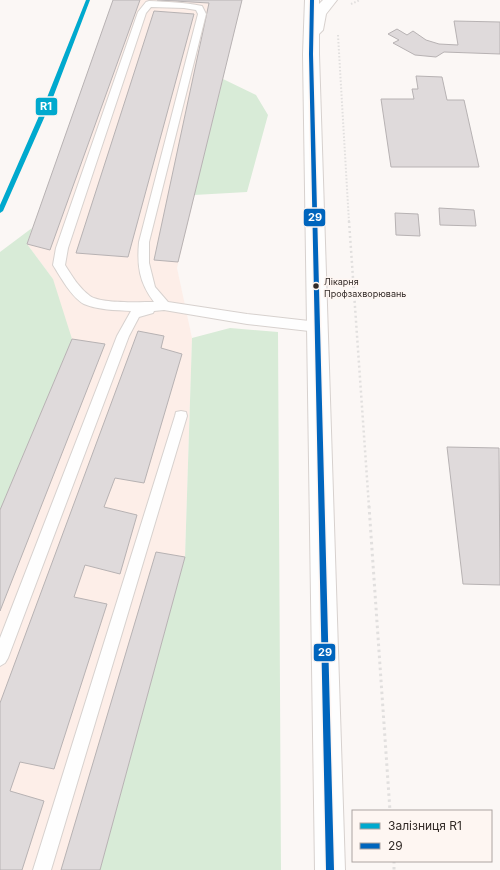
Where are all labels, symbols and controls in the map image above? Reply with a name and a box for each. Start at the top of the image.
line badge: R1 [35,97,58,116]
text: R1 [40,99,52,113]
line badge: 29 [303,208,326,227]
text: 29 [308,210,322,224]
place label: Лікарня Профзахворювань [324,276,406,299]
marker: Лікарня Профзахворювань [311,281,321,291]
line badge: 29 [313,643,336,662]
text: 29 [318,645,332,659]
legend [352,810,492,862]
text: Залізниця R1 [388,818,462,833]
text: 29 [388,838,403,853]

